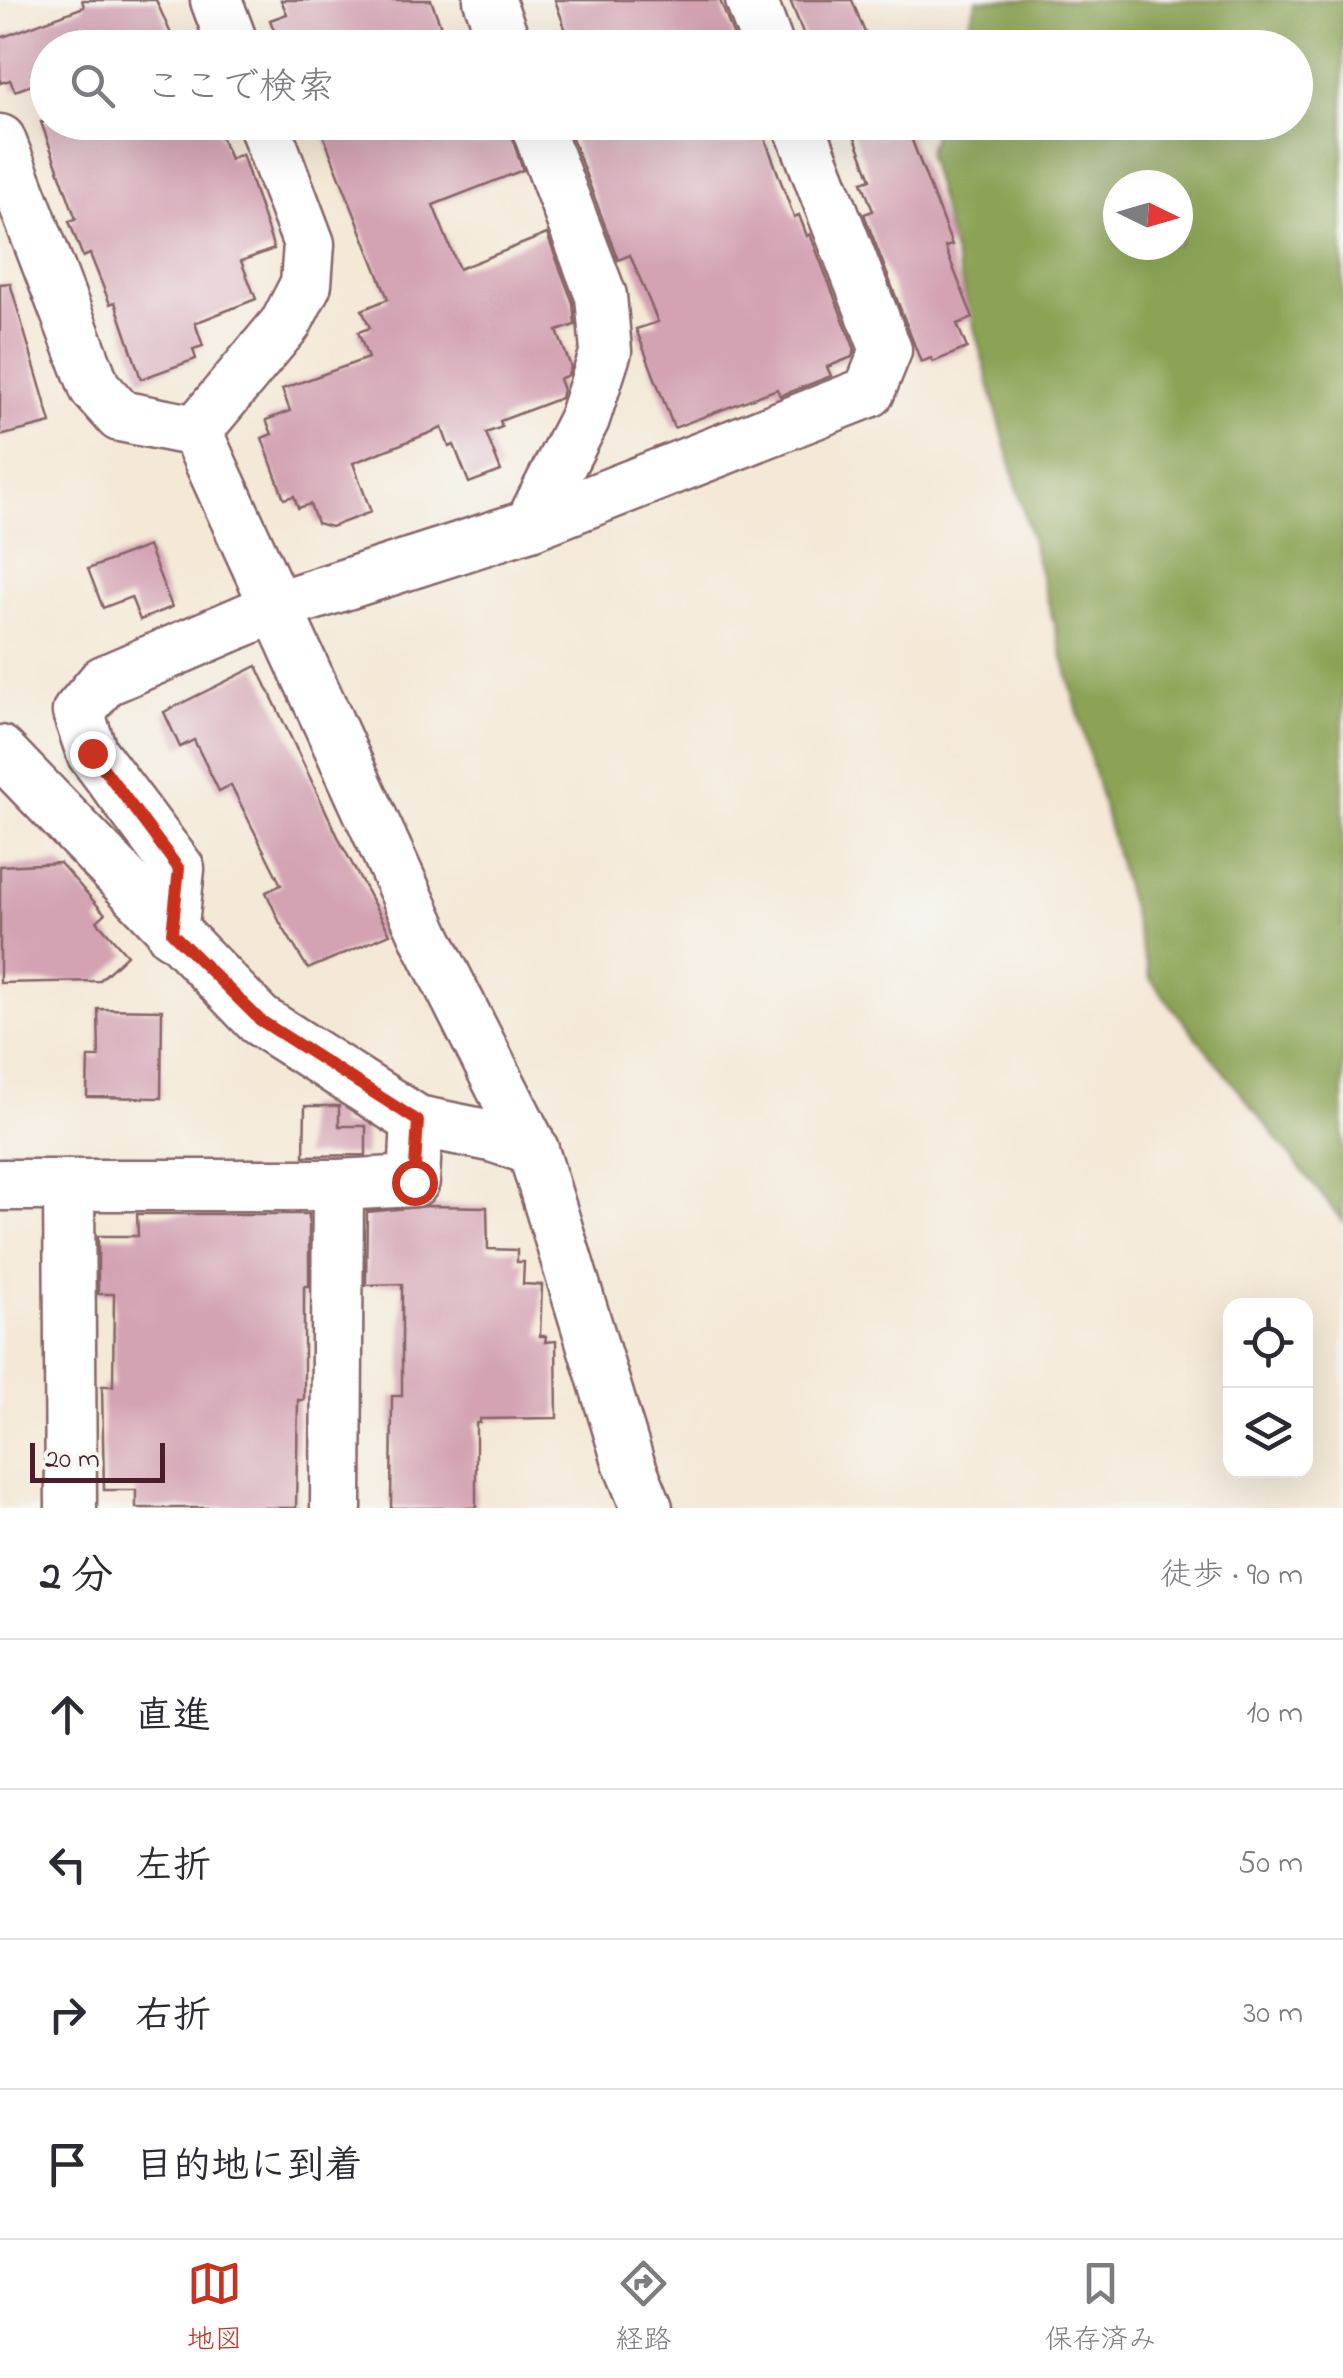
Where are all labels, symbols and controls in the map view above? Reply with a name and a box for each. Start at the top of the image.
search box [30,30,1313,140]
icon: search [65,58,120,113]
text: ここで検索 [145,61,335,117]
north arrow [1103,170,1193,260]
route end [70,731,116,777]
route start [392,1160,438,1206]
map controls [1223,1298,1313,1478]
button: locate [1223,1298,1313,1388]
button: layers [1223,1388,1313,1478]
scale bar [30,1438,165,1482]
text: 20 m [45,1440,100,1481]
text: 2 分 [40,1547,113,1608]
text: 徒歩 · 90 m [1160,1553,1303,1600]
icon: ahead [40,1687,95,1742]
text: 直進 [135,1690,211,1746]
text: 10 m [1246,1691,1303,1738]
icon: left [40,1837,95,1892]
text: 左折 [135,1840,211,1896]
text: 50 m [1238,1841,1303,1888]
icon: right [40,1987,95,2042]
text: 右折 [135,1990,211,2046]
text: 30 m [1243,1991,1303,2038]
icon: arrive [40,2137,95,2192]
text: 目的地に到着 [135,2140,363,2196]
tab: 地図 [186,2256,243,2362]
tab: 経路 [615,2256,672,2362]
tab: 保存済み [1044,2256,1157,2362]

